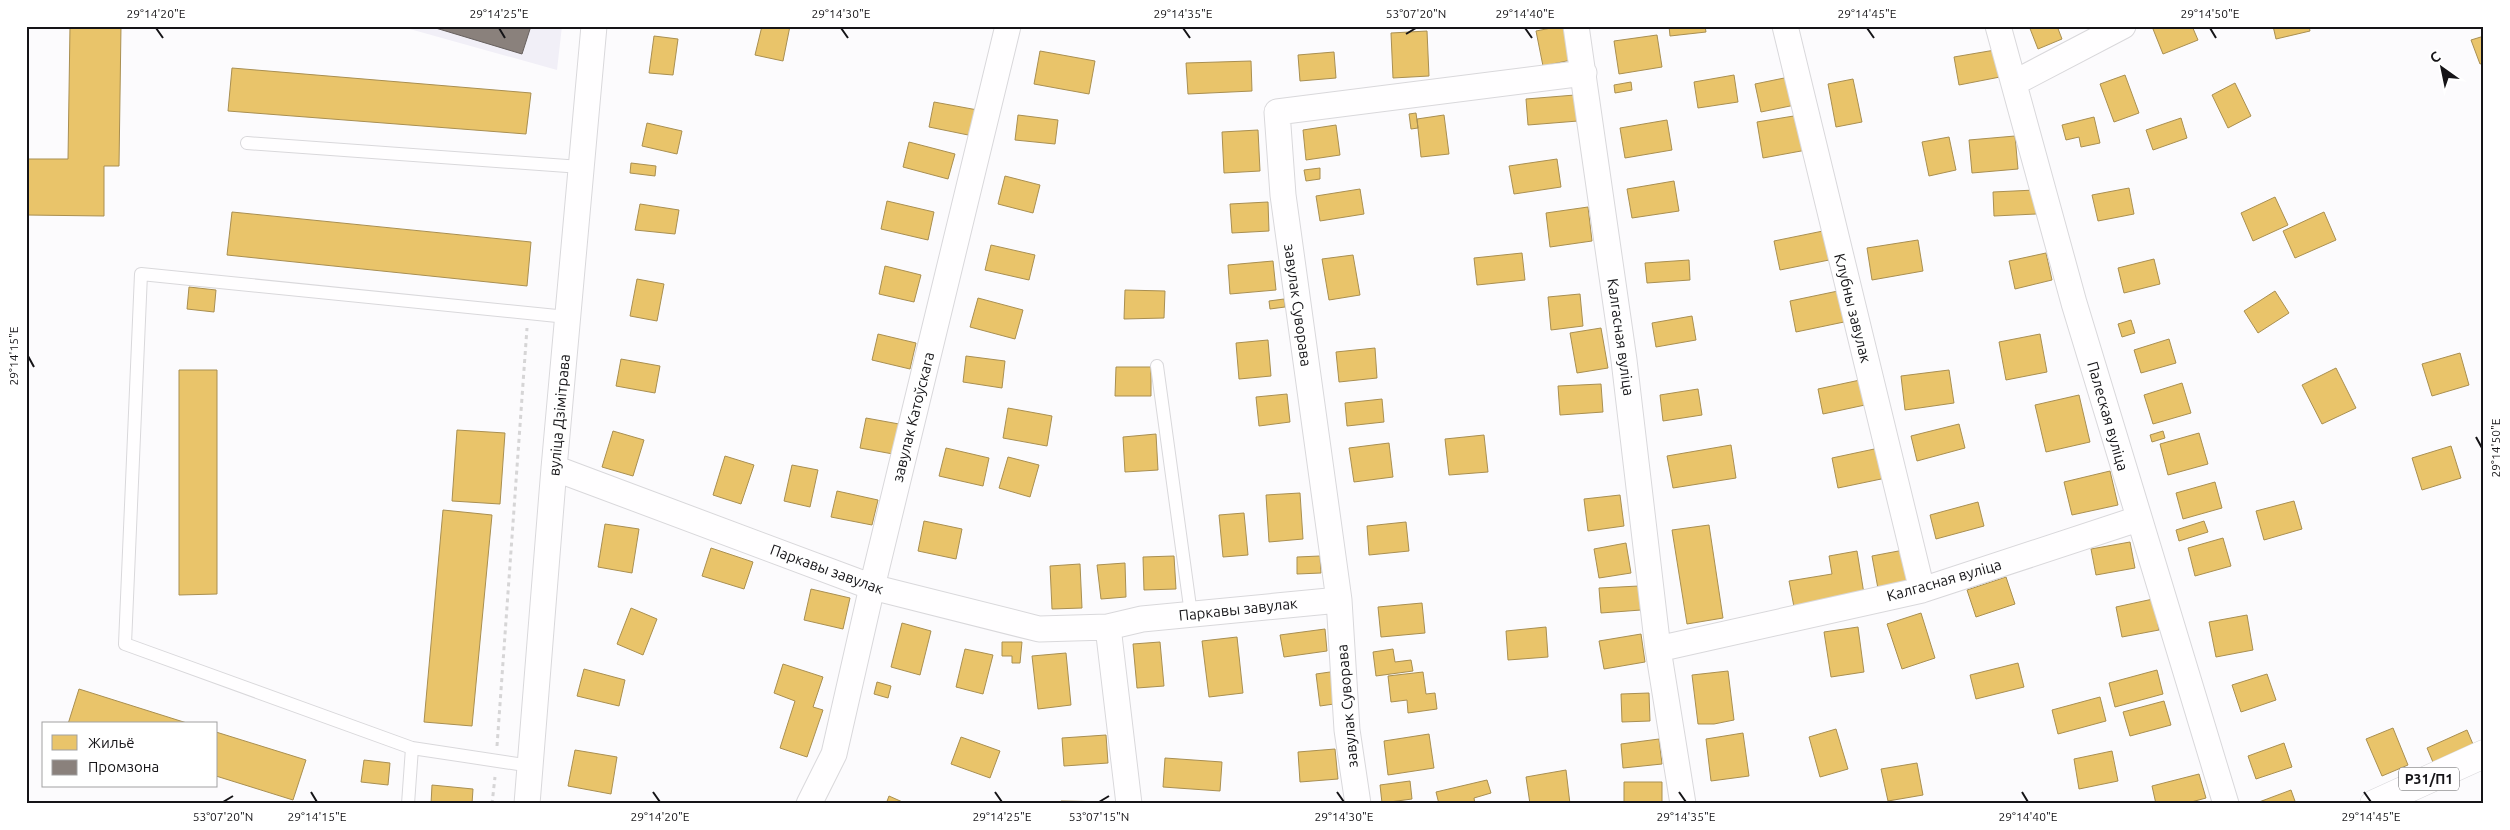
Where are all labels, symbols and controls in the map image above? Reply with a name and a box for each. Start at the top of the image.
text: 29°14'20"E [127,7,186,20]
text: 29°14'25"E [470,7,529,20]
text: 29°14'30"E [812,7,871,20]
text: 29°14'35"E [1154,7,1213,20]
text: 53°07'20"N [1386,7,1446,20]
text: 29°14'40"E [1496,7,1555,20]
text: 29°14'45"E [1838,7,1897,20]
text: 29°14'50"E [2181,7,2240,20]
north arrow [2418,42,2468,92]
text: С [2427,48,2443,66]
street label: завулак Суворава [1281,243,1315,367]
street label: Клубны завулак [1831,252,1875,365]
street label: Калгасная вуліца [1604,277,1638,397]
text: 29°14'15"E [7,326,20,385]
street label: завулак Катоўскага [889,350,937,484]
street label: вуліца Дзімітрава [545,353,573,477]
street label: Палеская вуліца [2084,359,2132,473]
text: 29°14'50"E [2489,418,2502,477]
street label: Паркавы завулак [768,541,886,598]
street label: Калгасная вуліца [1885,556,2003,604]
street label: Паркавы завулак [1178,594,1299,624]
street label: завулак Суворава [1333,644,1361,768]
legend [42,722,218,788]
text: Жильё [88,734,135,751]
text: Промзона [88,758,159,775]
road number: Р31/П1 [2399,768,2459,791]
text: 53°07'20"N [193,810,253,823]
text: 29°14'15"E [288,810,347,823]
text: 29°14'20"E [631,810,690,823]
text: 29°14'25"E [973,810,1032,823]
text: 53°07'15"N [1069,810,1129,823]
text: 29°14'30"E [1315,810,1374,823]
text: 29°14'35"E [1657,810,1716,823]
text: 29°14'40"E [1999,810,2058,823]
text: 29°14'45"E [2342,810,2401,823]

